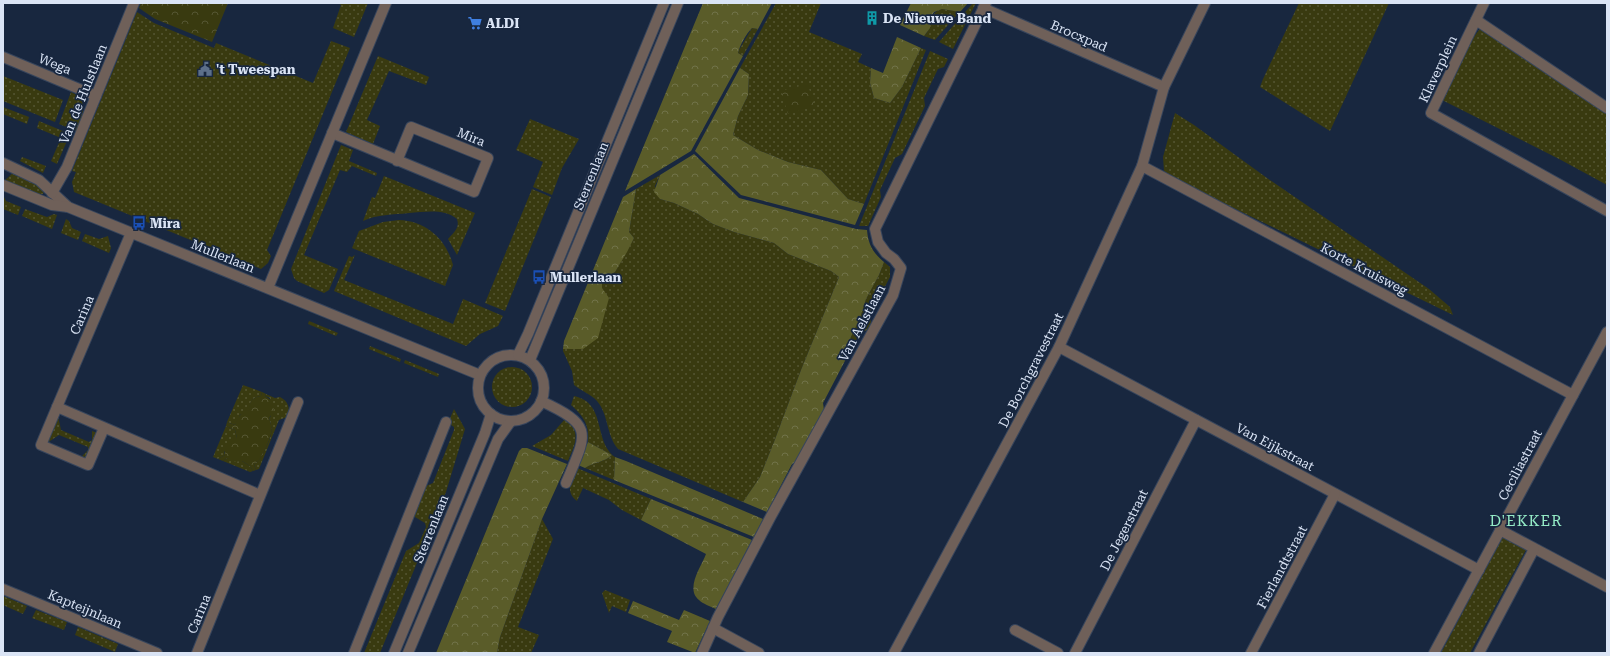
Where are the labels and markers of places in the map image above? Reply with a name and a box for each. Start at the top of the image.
building icon: De Nieuwe Band [864,10,880,26]
place label: De Nieuwe Band [883,11,991,26]
supermarket icon: ALDI [467,15,483,31]
place label: ALDI [486,16,519,31]
public building icon: 't Tweespan [197,61,213,77]
place label: 't Tweespan [216,62,296,77]
bus stop icon: Mira [131,215,147,231]
place label: Mira [150,216,181,231]
bus stop icon: Mullerlaan [531,269,547,285]
place label: Mullerlaan [550,270,622,285]

